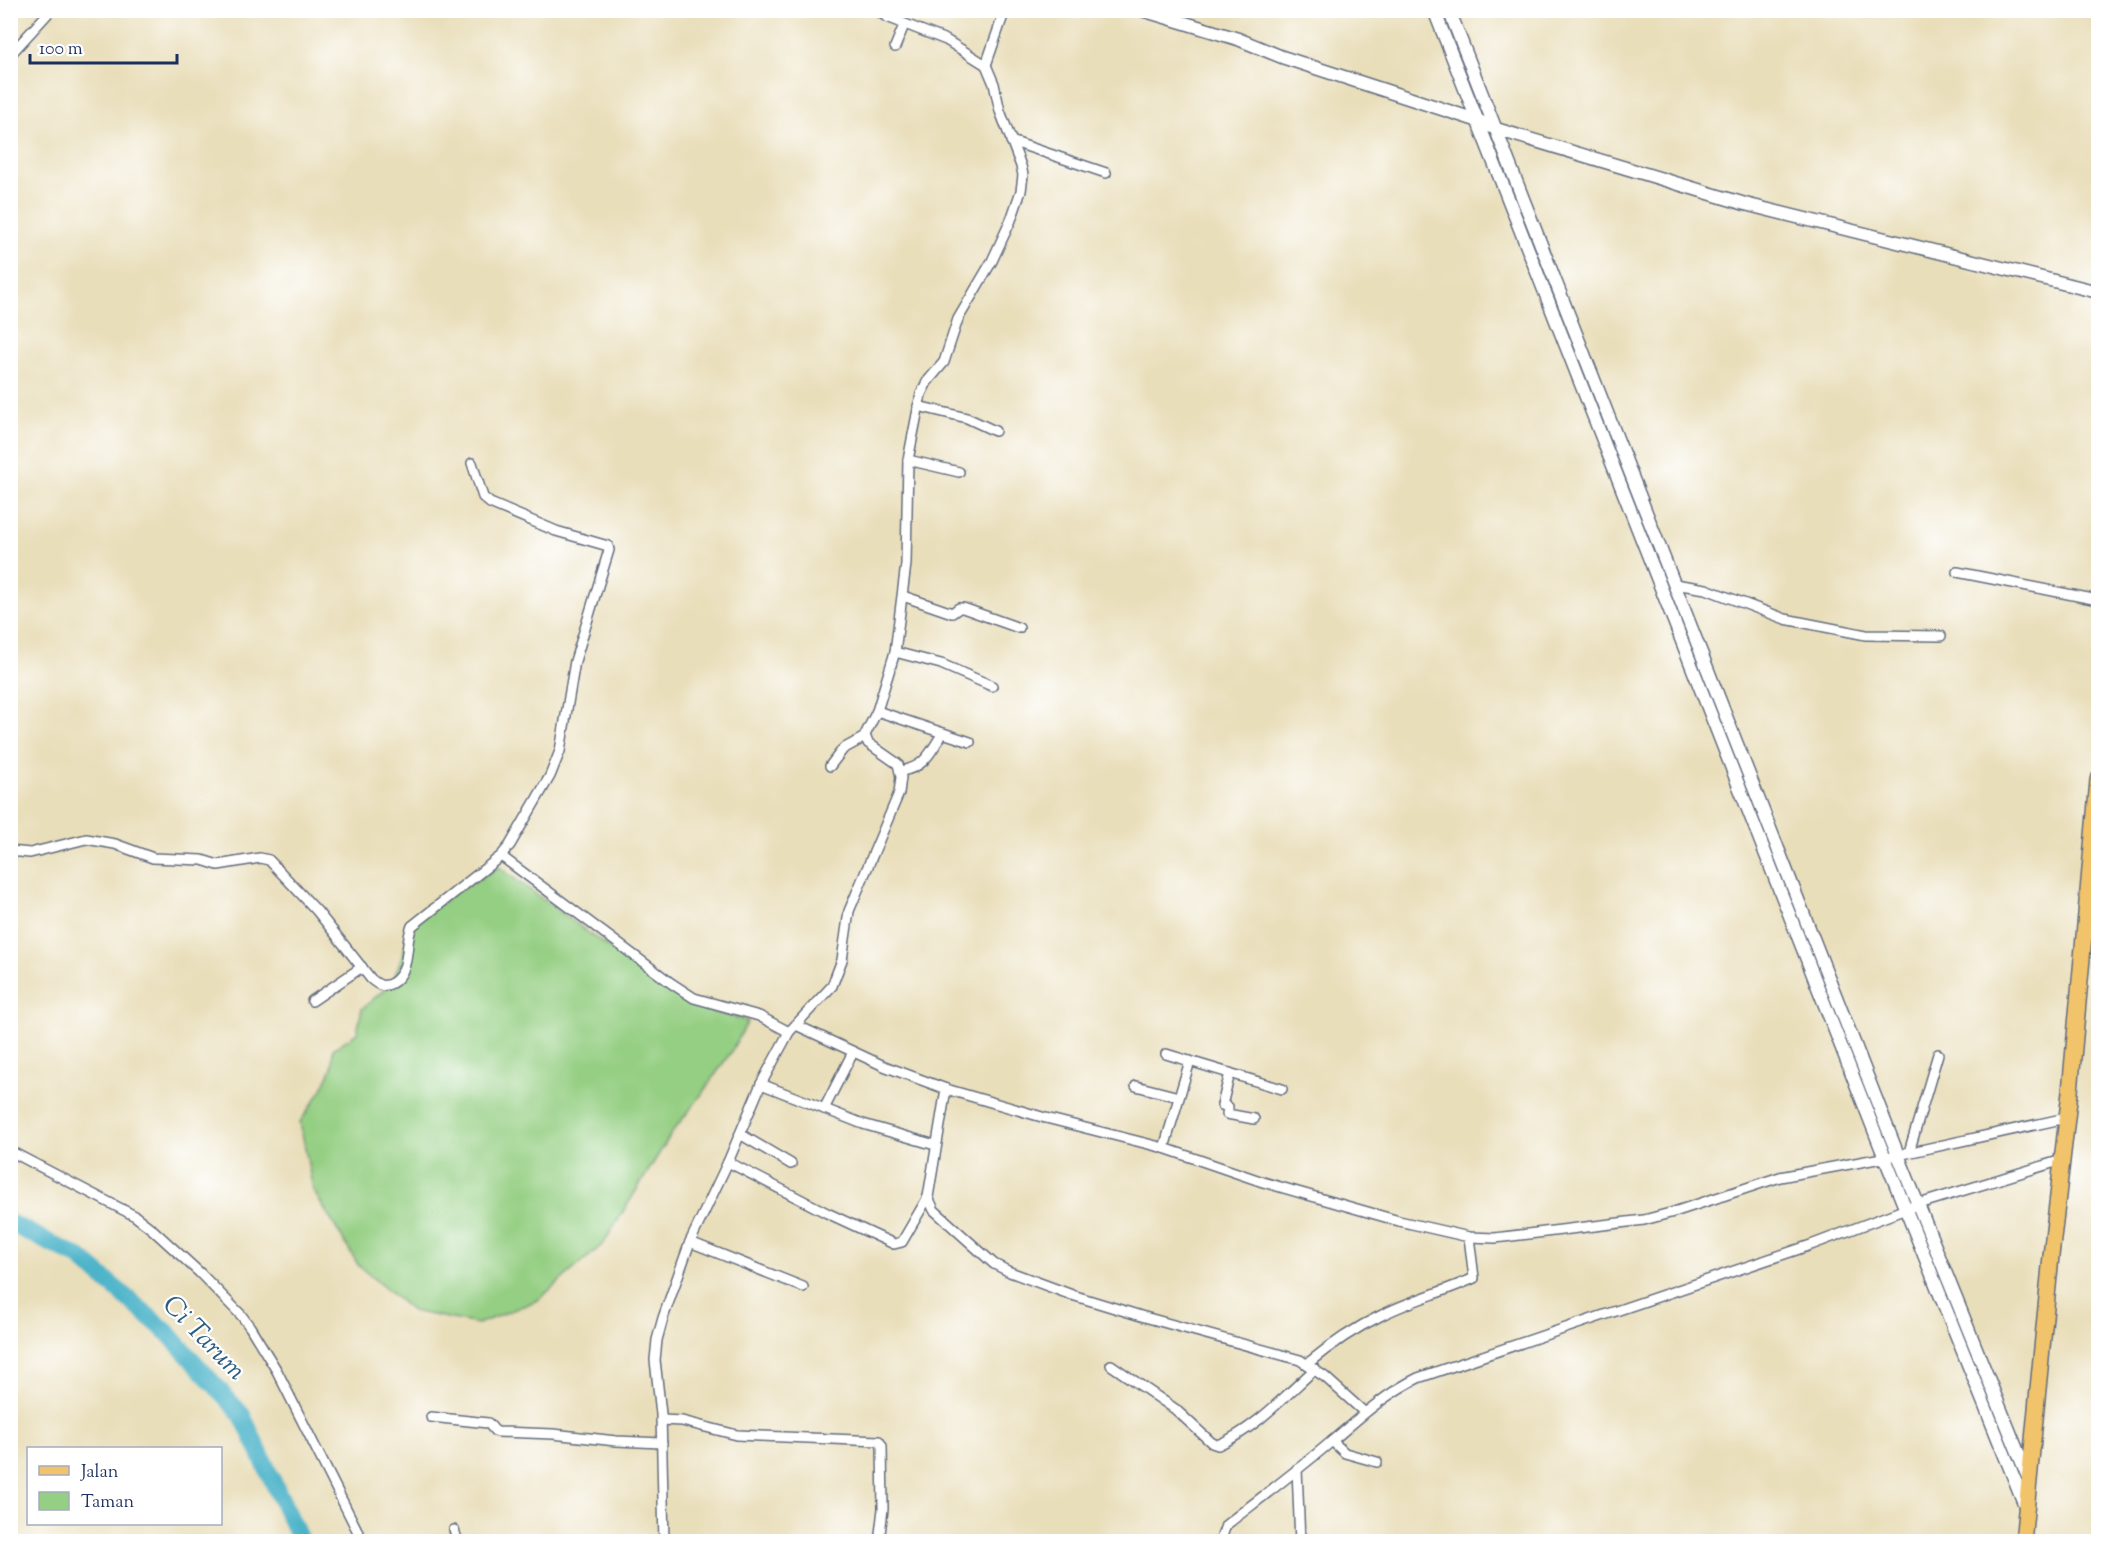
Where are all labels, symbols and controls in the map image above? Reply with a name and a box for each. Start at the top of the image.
scale bar [30,27,177,65]
text: 100 m [39,37,83,63]
water label: Ci Tarum [152,1287,254,1391]
legend [27,1447,222,1525]
text: Jalan [80,1460,119,1486]
text: Taman [81,1490,135,1516]

